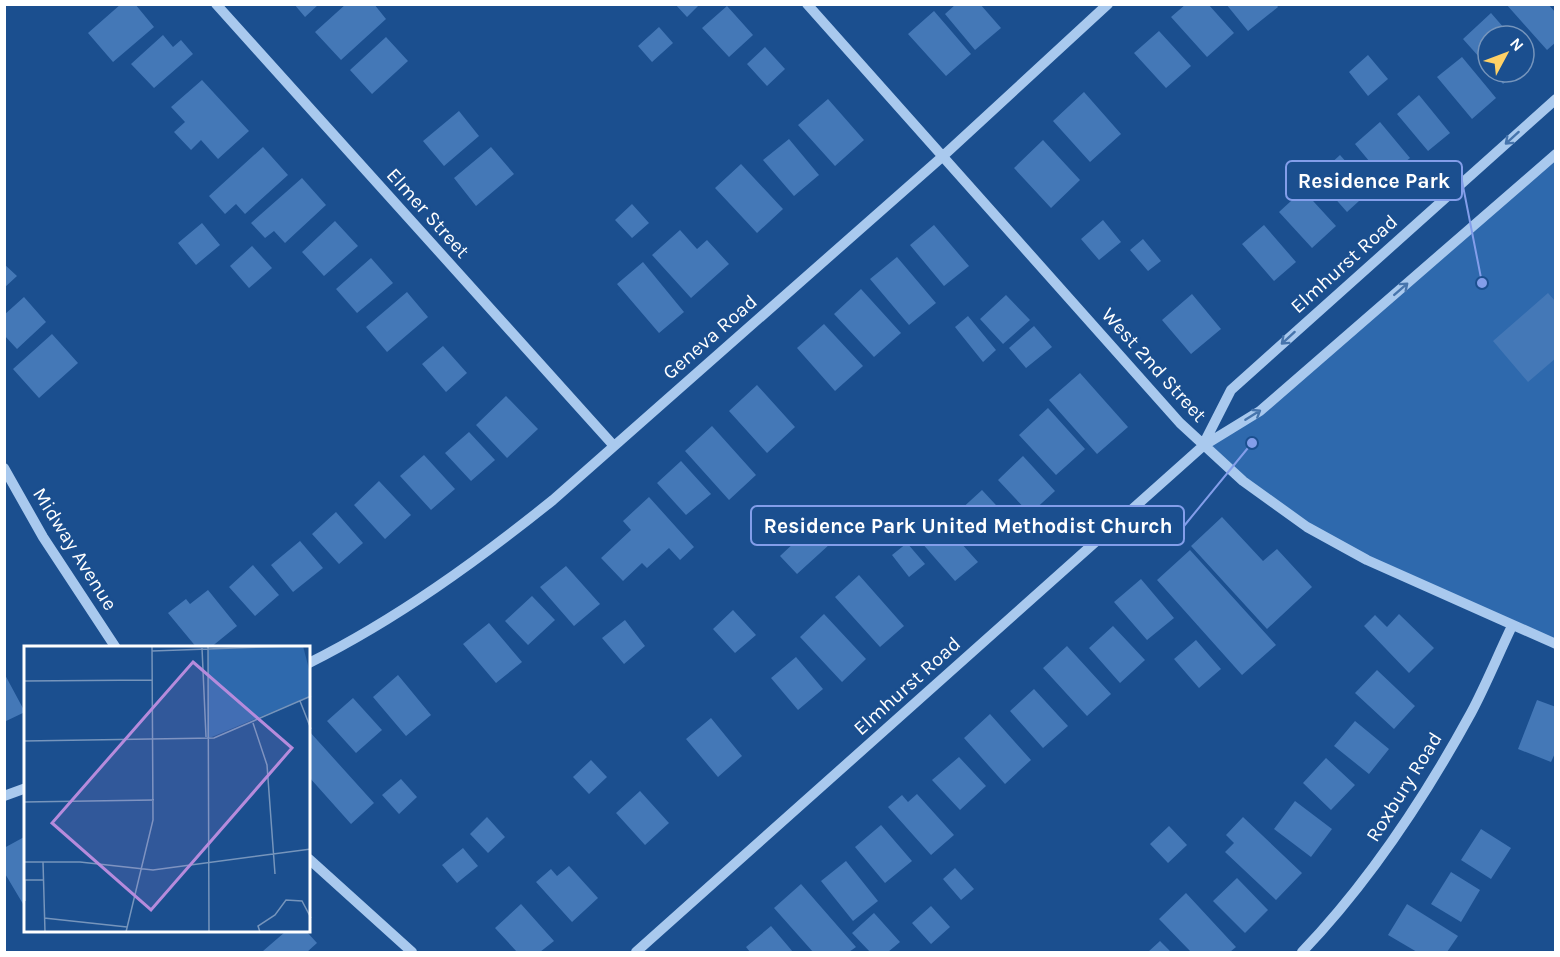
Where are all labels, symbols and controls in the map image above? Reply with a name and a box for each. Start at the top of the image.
north arrow [1476,24,1536,84]
text: N [1506,34,1528,55]
one-way arrow [1505,131,1520,145]
callout: Residence Park [1286,161,1462,200]
street label: Elmer Street [382,163,475,263]
text: Residence Park [1298,169,1451,193]
street label: Elmhurst Road [1286,210,1402,318]
one-way arrow [1393,282,1408,296]
street label: Geneva Road [658,290,762,384]
street label: West 2nd Street [1097,303,1212,427]
one-way arrow [1281,331,1296,345]
one-way arrow [1244,409,1261,421]
street label: Midway Avenue [28,483,122,615]
callout: Residence Park United Methodist Church [751,506,1184,545]
text: Residence Park United Methodist Church [763,514,1173,538]
street label: Elmhurst Road [849,632,965,740]
inset map [24,646,310,933]
street label: Roxbury Road [1361,728,1447,846]

